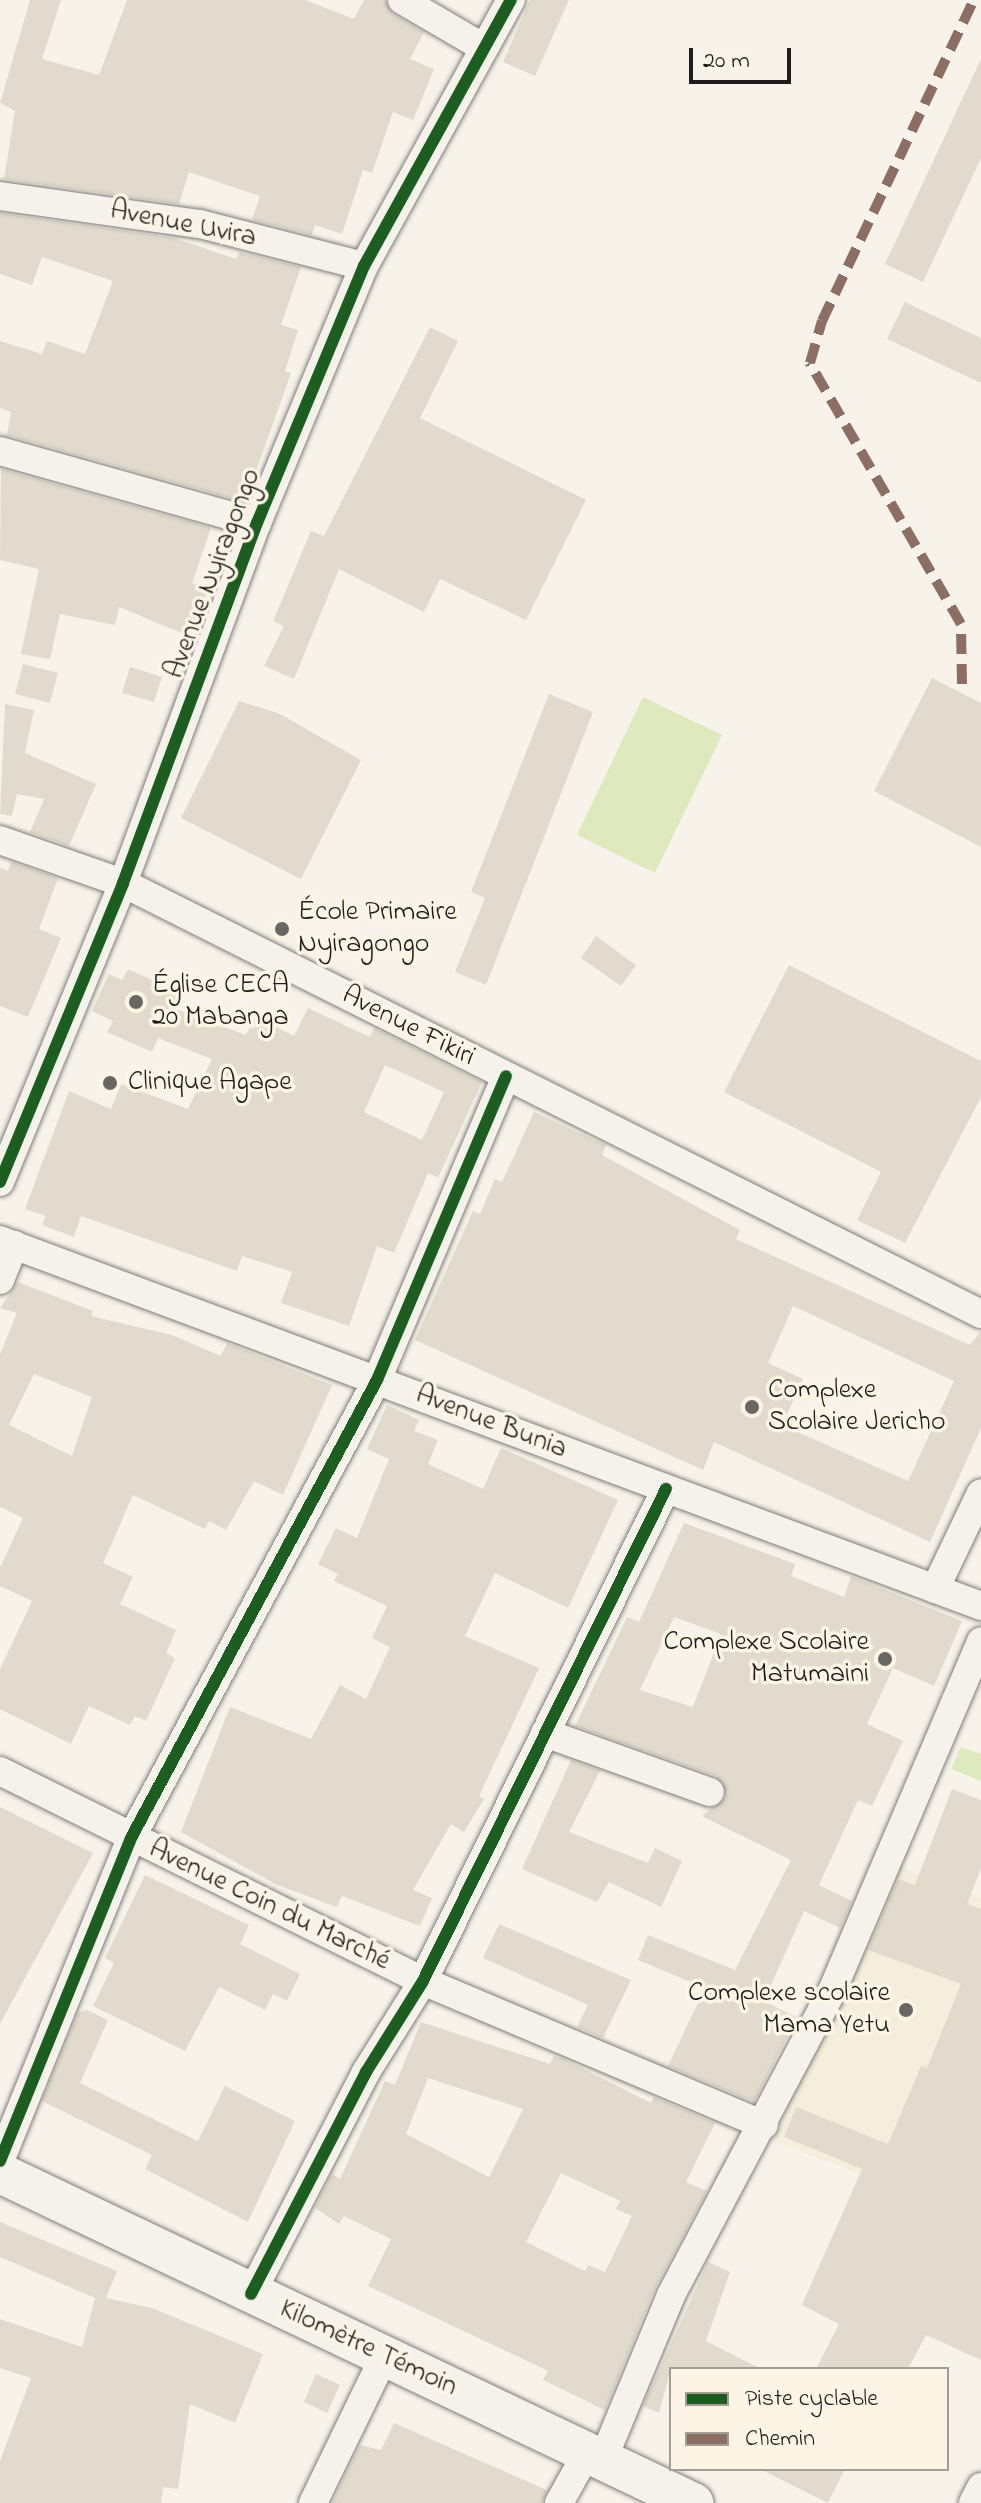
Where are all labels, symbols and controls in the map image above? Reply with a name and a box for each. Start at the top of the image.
scale bar [693,32,795,82]
text: 20 m [703,44,750,79]
street label: Avenue Uvira [107,194,259,256]
street label: Avenue Nyiragongo [159,464,269,684]
place label: École Primaire Nyiragongo [298,896,457,962]
marker: École Primaire Nyiragongo [273,920,291,938]
place label: Église CECA 20 Mabanga [152,969,289,1035]
street label: Avenue Fikiri [336,979,480,1075]
marker: Église CECA 20 Mabanga [127,993,145,1011]
place label: Clinique Agape [128,1066,292,1100]
marker: Clinique Agape [99,1072,121,1094]
place label: Complexe Scolaire Jericho [768,1374,945,1440]
street label: Avenue Bunia [411,1379,571,1467]
marker: Complexe Scolaire Jericho [743,1398,761,1416]
place label: Complexe Scolaire Matumaini [663,1626,869,1692]
marker: Complexe Scolaire Matumaini [876,1650,894,1668]
street label: Avenue Coin du Marché [143,1833,395,1979]
place label: Complexe scolaire Mama Yetu [688,1977,890,2043]
marker: Complexe scolaire Mama Yetu [897,2001,915,2019]
street label: Kilomètre Témoin [274,2293,462,2405]
legend [669,2367,949,2471]
text: Piste cyclable [745,2382,878,2417]
text: Chemin [745,2422,815,2457]

